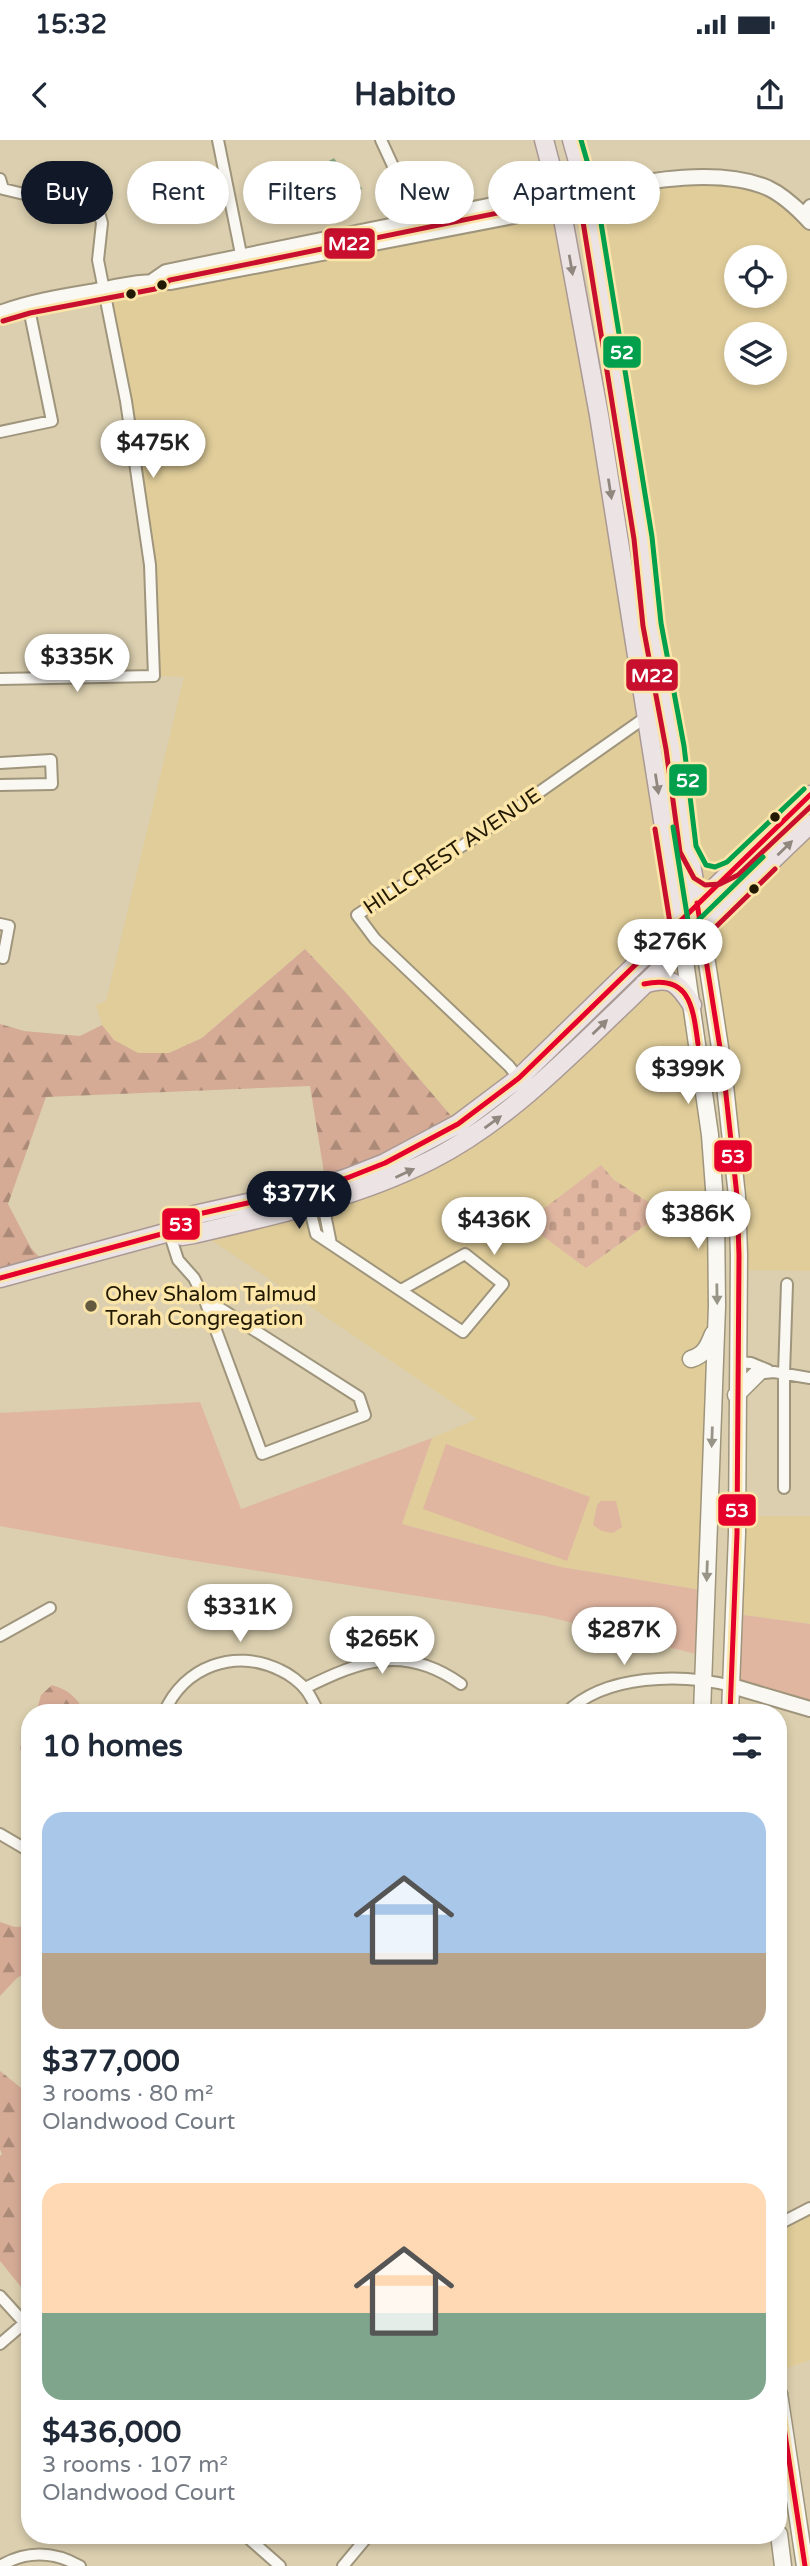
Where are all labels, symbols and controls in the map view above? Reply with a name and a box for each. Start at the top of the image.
text: 15:32 [35,9,107,40]
icon: back [21,76,59,114]
text: Habito [354,76,456,114]
icon: share [751,76,789,114]
chip: Buy [21,161,113,224]
chip: Rent [127,161,229,224]
chip: Filters [243,161,361,224]
chip: New [375,161,474,224]
chip: Apartment [488,161,660,224]
line badge: M22 [323,227,376,260]
text: M22 [328,233,370,255]
map controls [724,245,787,385]
button: locate [724,245,787,308]
one-way arrow [566,254,577,276]
unlabelled marker [155,278,169,292]
unlabelled marker [124,287,138,301]
button: layers [724,322,787,385]
line badge: 52 [602,335,642,369]
text: 52 [610,342,634,364]
pin: $475K [104,420,202,480]
text: $475K [117,429,189,457]
one-way arrow [605,478,616,500]
pin: $335K [28,634,126,694]
text: $335K [41,643,113,671]
line badge: M22 [625,658,679,692]
text: M22 [631,665,673,687]
line badge: 52 [668,763,708,797]
text: 52 [676,770,700,792]
one-way arrow [652,773,663,795]
street label: HILLCREST AVENUE [359,783,546,920]
unlabelled marker [768,810,782,824]
one-way arrow [776,840,793,856]
unlabelled marker [747,882,761,896]
pin: $276K [621,920,719,979]
text: $276K [634,928,706,956]
one-way arrow [591,1020,608,1036]
pin: $399K [639,1046,737,1106]
text: $399K [652,1055,724,1083]
one-way arrow [484,1115,502,1129]
line badge: 53 [713,1139,753,1173]
text: 53 [721,1146,745,1168]
one-way arrow [395,1167,415,1178]
pin: $377K [250,1172,348,1231]
text: $377K [263,1180,335,1208]
pin: $386K [649,1192,747,1251]
pin: $436K [445,1198,543,1257]
text: $386K [662,1200,734,1228]
text: $436K [458,1206,530,1234]
line badge: 53 [161,1207,201,1241]
text: 53 [169,1214,193,1236]
place label: Ohev Shalom Talmud Torah Congregation [105,1282,317,1331]
one-way arrow [711,1283,723,1305]
marker: Ohev Shalom Talmud Torah Congregation [83,1298,99,1314]
one-way arrow [707,1426,718,1448]
line badge: 53 [717,1493,757,1527]
text: 53 [725,1500,749,1522]
one-way arrow [702,1560,713,1582]
pin: $331K [191,1584,289,1644]
text: $331K [204,1593,276,1621]
pin: $287K [575,1608,673,1667]
pin: $265K [333,1616,431,1676]
text: $287K [588,1616,660,1644]
text: $265K [346,1625,418,1653]
icon: filters [728,1727,766,1765]
text: 10 homes [42,1728,183,1765]
icon: home [341,1857,467,1983]
text: $377,000 [42,2043,180,2080]
text: 3 rooms · 80 m² [42,2080,213,2108]
text: Olandwood Court [42,2108,235,2136]
icon: home [341,2228,467,2354]
text: $436,000 [42,2414,181,2451]
text: 3 rooms · 107 m² [42,2451,228,2479]
text: Olandwood Court [42,2479,235,2507]

